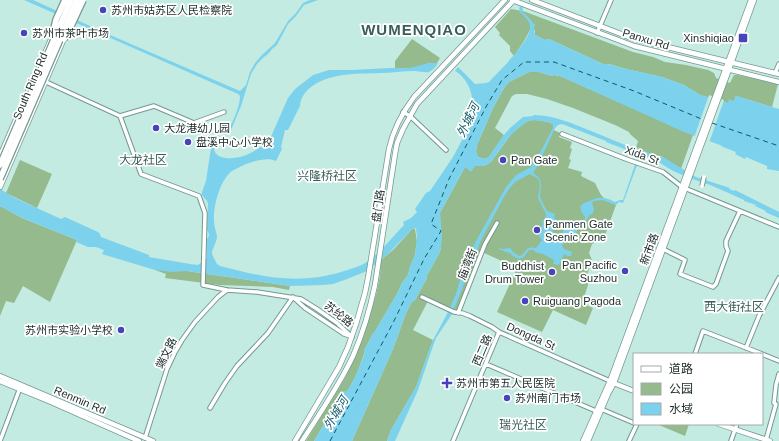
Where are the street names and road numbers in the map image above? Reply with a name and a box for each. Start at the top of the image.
street label: Panxu Rd [621,26,671,52]
street label: South Ring Rd [10,51,50,121]
street label: Xida St [623,143,661,167]
street label: 盘门路 [370,189,386,223]
street label: 新市路 [638,231,660,267]
street label: 庙湾街 [455,246,479,282]
street label: 苏纶路 [322,299,356,329]
street label: Dongda St [505,320,557,352]
street label: 西二路 [470,332,494,368]
street label: 端文路 [153,336,179,370]
street label: Renmin Rd [52,384,108,416]

